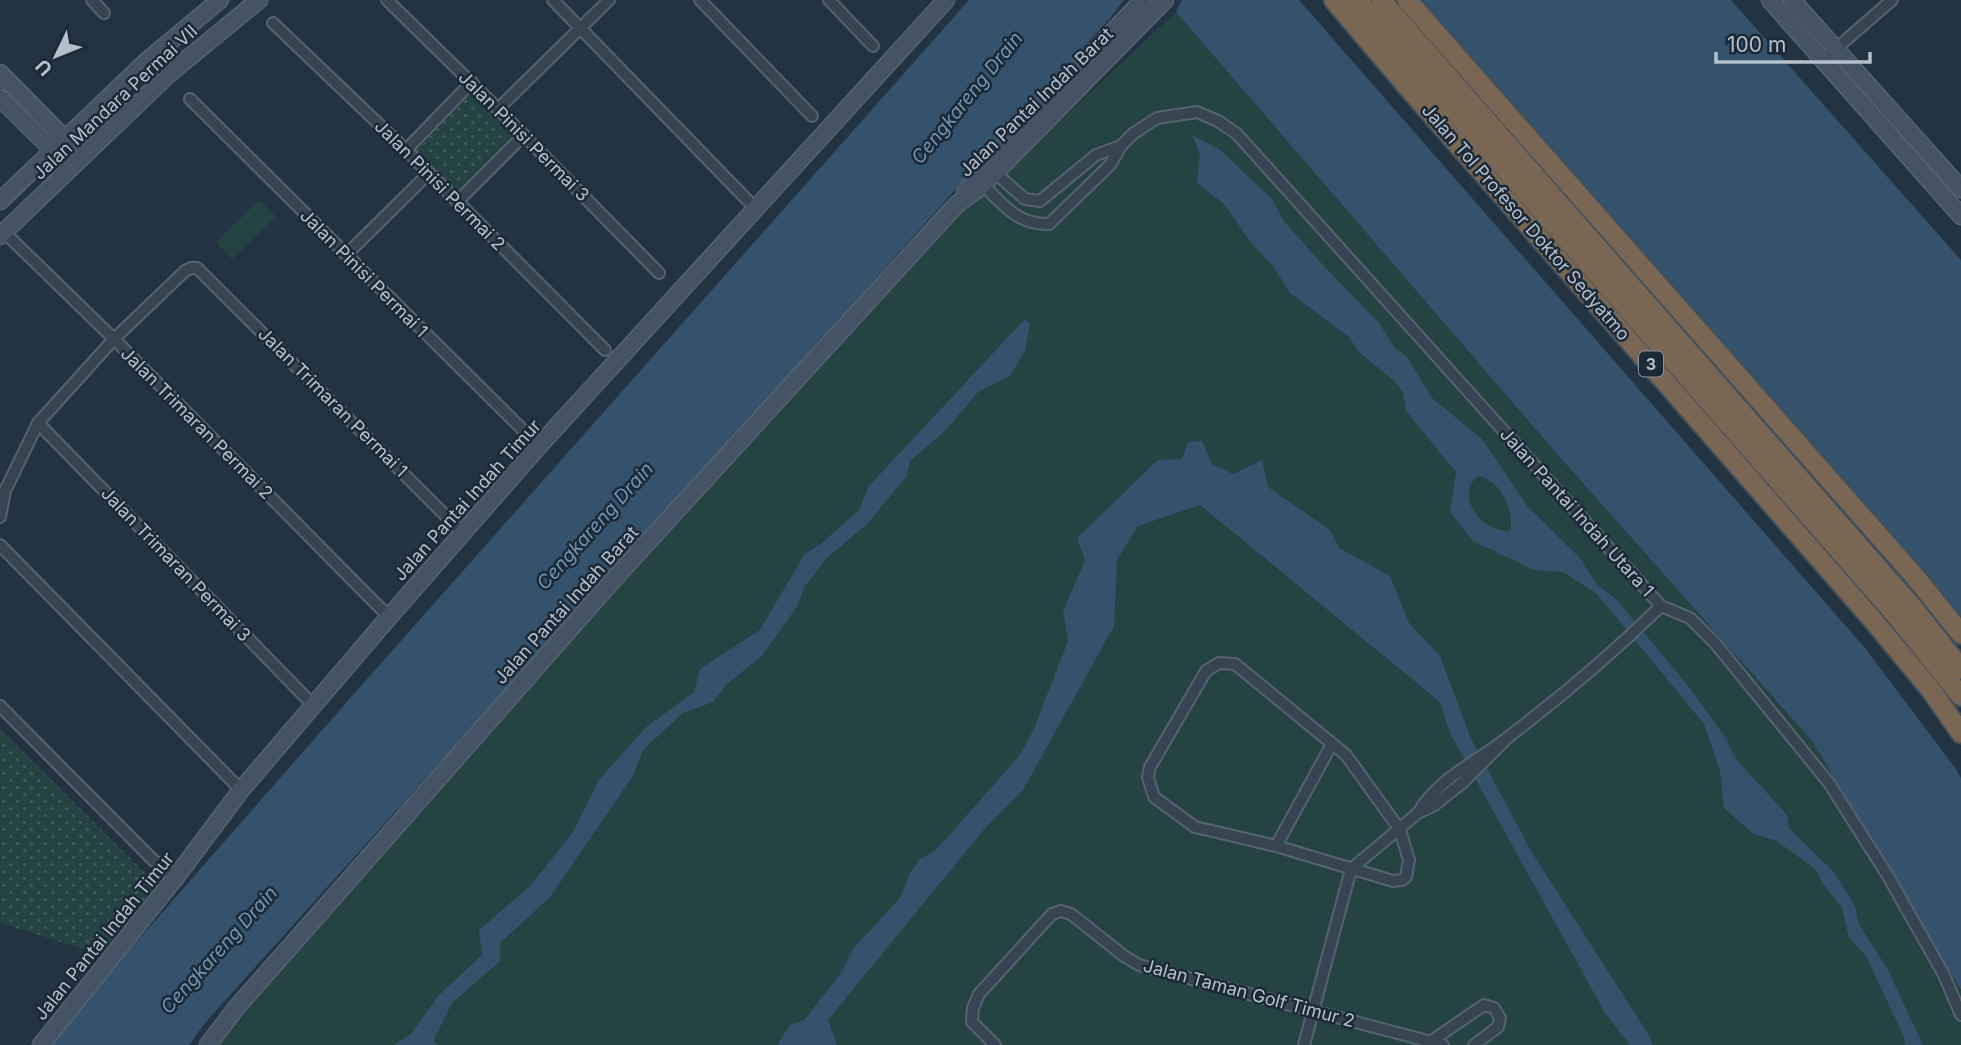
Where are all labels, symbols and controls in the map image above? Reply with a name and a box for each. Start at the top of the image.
street label: Jalan Mandara Permai VII [28,20,202,184]
north arrow [21,21,91,91]
scale bar [1716,21,1870,65]
street label: Jalan Pantai Indah Barat [955,23,1117,181]
water label: Cengkareng Drain [907,27,1027,169]
text: 100 m [1727,32,1786,57]
text: U [31,54,57,80]
street label: Jalan Pinisi Permai 3 [454,66,594,206]
street label: Jalan Tol Profesor Doktor Sedyatmo [1418,100,1634,344]
street label: Jalan Pinisi Permai 2 [371,116,509,254]
street label: Jalan Pinisi Permai 1 [296,205,432,341]
street label: Jalan Trimaran Permai 1 [254,323,412,481]
street label: Jalan Trimaran Permai 2 [117,343,277,503]
road number: 3 [1639,352,1663,376]
street label: Jalan Pantai Indah Timur [389,415,545,585]
street label: Jalan Pantai Indah Utara 1 [1496,423,1658,601]
water label: Cengkareng Drain [532,458,658,594]
street label: Jalan Trimaran Permai 3 [97,482,255,646]
street label: Jalan Pantai Indah Barat [490,522,643,688]
street label: Jalan Pantai Indah Timur [30,848,178,1024]
water label: Cengkareng Drain [156,882,282,1018]
street label: Jalan Taman Golf Timur 2 [1141,955,1357,1031]

